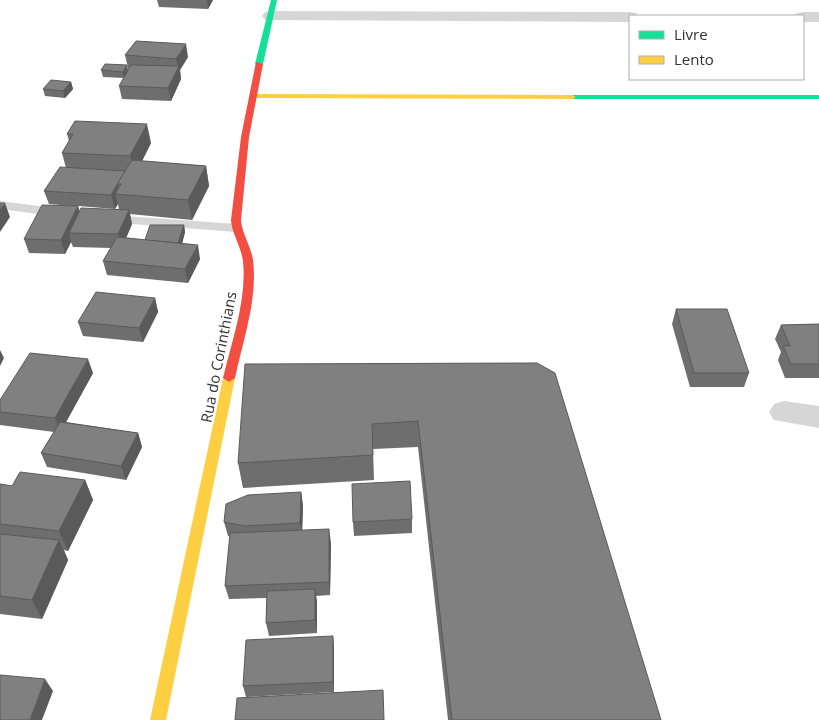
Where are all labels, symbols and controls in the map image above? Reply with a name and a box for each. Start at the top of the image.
legend [629,15,804,80]
text: Livre [674,24,708,44]
text: Lento [674,49,714,69]
street label: Rua do Corinthians [195,290,241,424]

